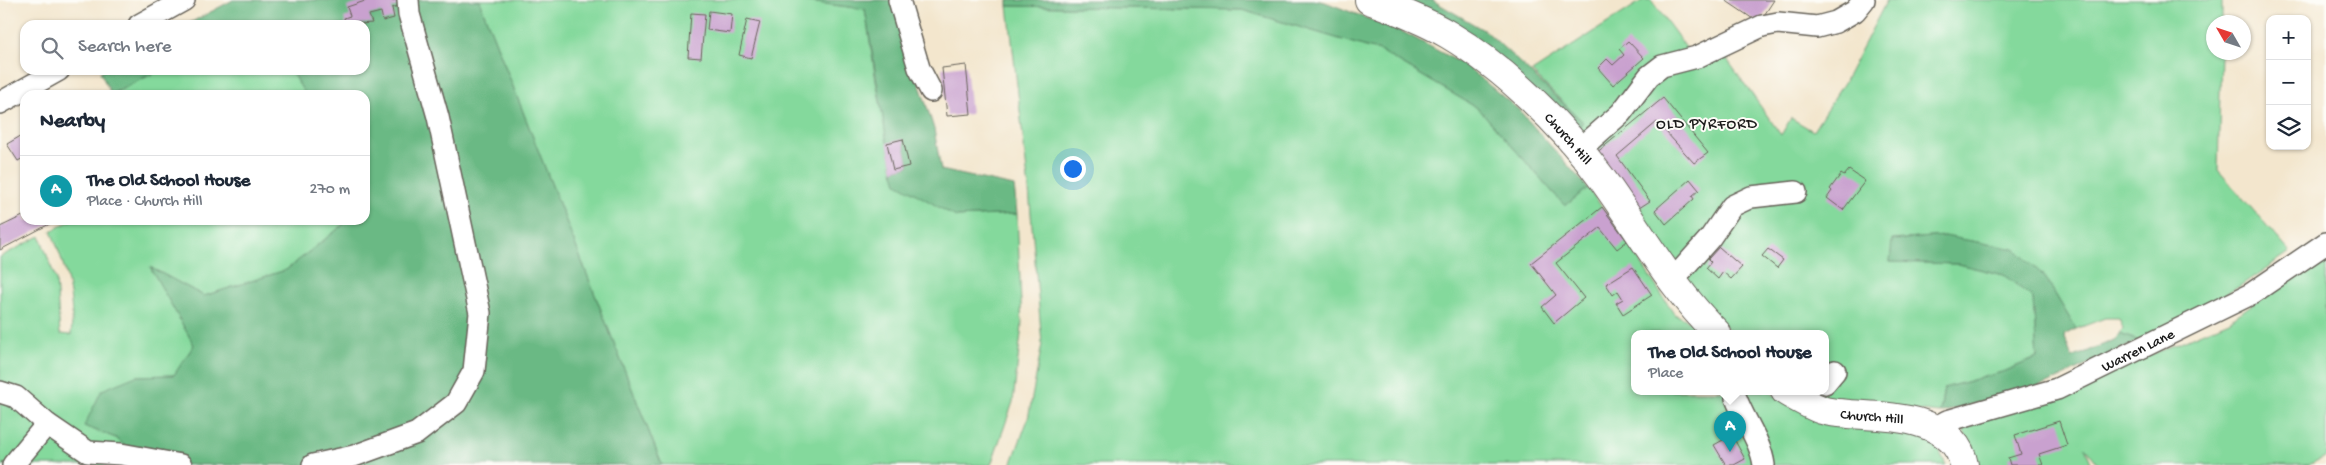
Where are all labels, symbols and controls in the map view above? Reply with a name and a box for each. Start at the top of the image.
north arrow [2206,15,2251,60]
map controls [2266,15,2311,150]
button: + [2266,15,2311,60]
search box [20,20,370,75]
icon: search [38,34,66,62]
text: Search here [78,36,172,59]
button: − [2266,60,2311,105]
button: layers [2266,105,2311,150]
text: Nearby [40,110,105,135]
street label: Church Hill [1539,110,1595,169]
district label: OLD PYRFORD [1656,116,1758,135]
your location [1060,156,1086,182]
text: The Old School House [87,170,250,193]
text: A [51,181,61,200]
text: 270 m [310,181,350,200]
text: Place · Church Hill [87,193,202,212]
street label: Warren Lane [2099,326,2178,377]
popup [1631,330,1829,395]
text: The Old School House [1648,342,1812,365]
text: Place [1648,365,1683,384]
street label: Church Hill [1839,406,1905,430]
pin: A [1714,411,1746,452]

